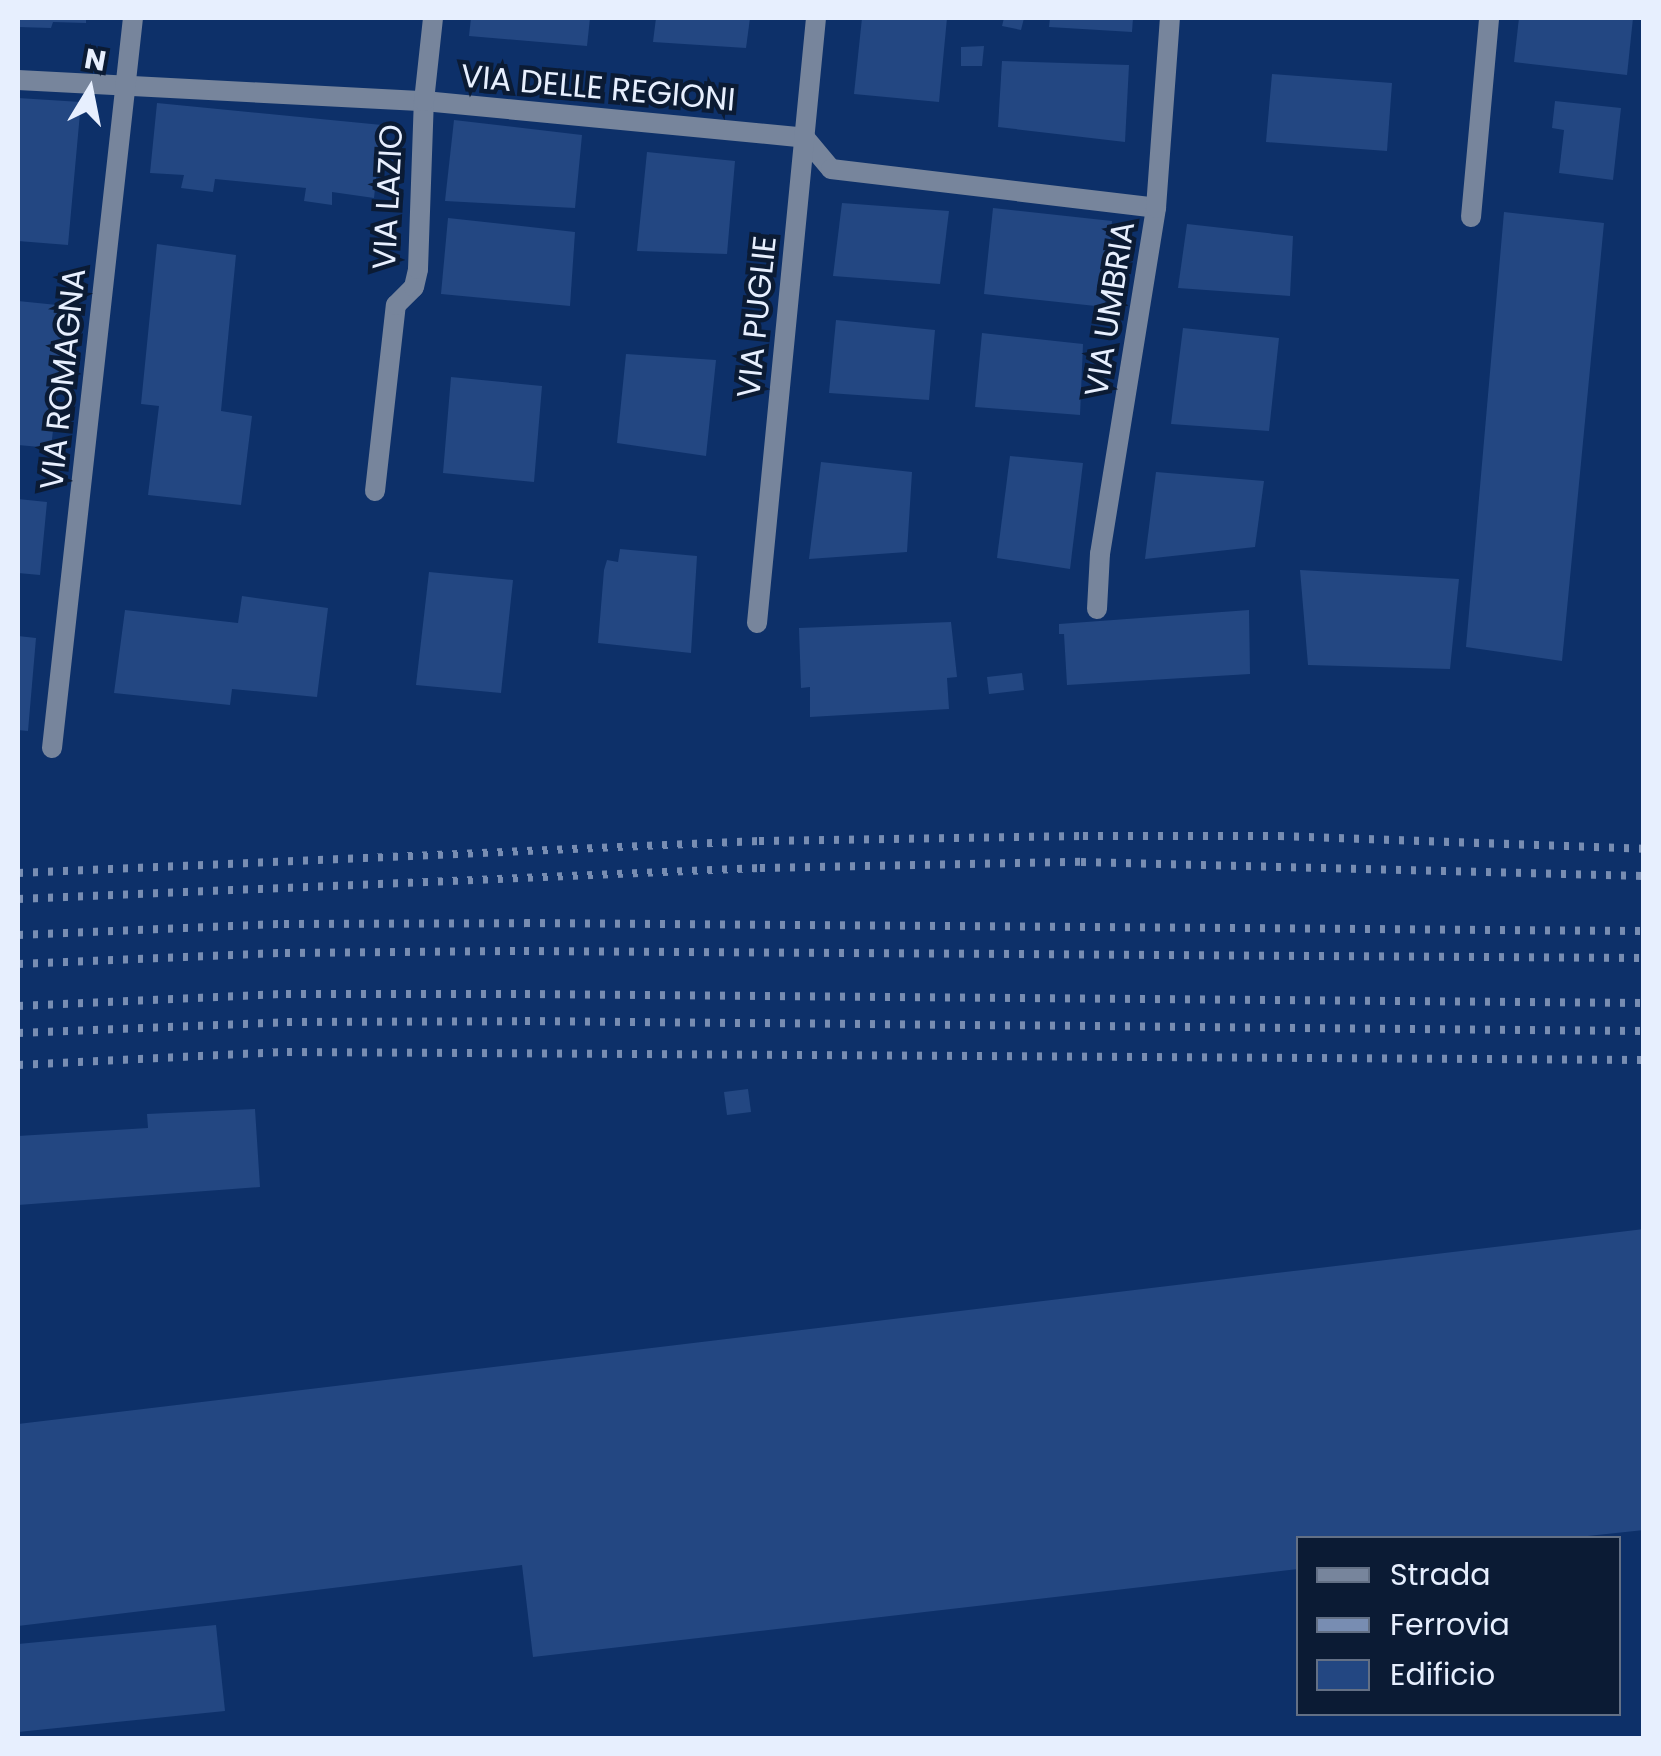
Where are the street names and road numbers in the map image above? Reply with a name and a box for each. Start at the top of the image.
street label: VIA DELLE REGIONI [459,57,737,119]
street label: VIA LAZIO [365,123,411,271]
street label: VIA UMBRIA [1077,218,1143,400]
street label: VIA PUGLIE [729,234,785,400]
street label: VIA ROMAGNA [32,266,94,492]

